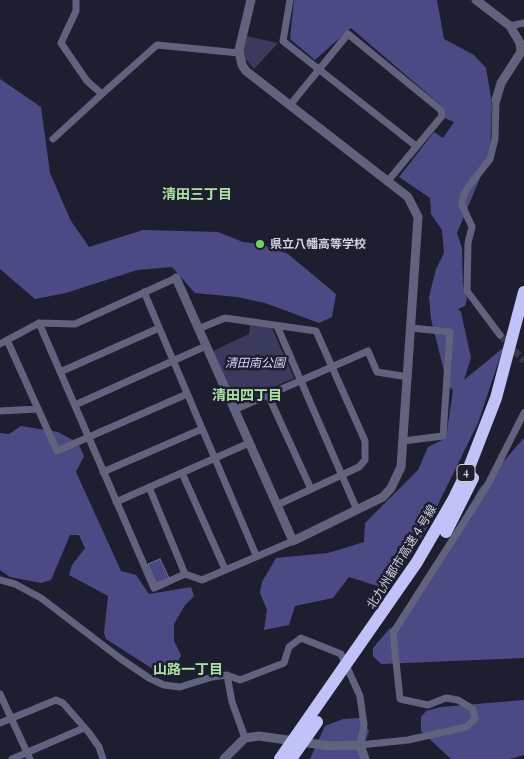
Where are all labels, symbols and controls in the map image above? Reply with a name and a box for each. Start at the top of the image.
district label: 清田三丁目 [162,187,232,203]
place label: 県立八幡高等学校 [270,237,366,251]
marker: 県立八幡高等学校 [254,238,266,250]
park label: 清田南公園 [225,356,285,370]
district label: 清田四丁目 [212,388,282,404]
road number: 4 [457,464,475,482]
street label: 北九州都市高速４号線 [364,502,440,612]
district label: 山路一丁目 [153,662,223,678]

